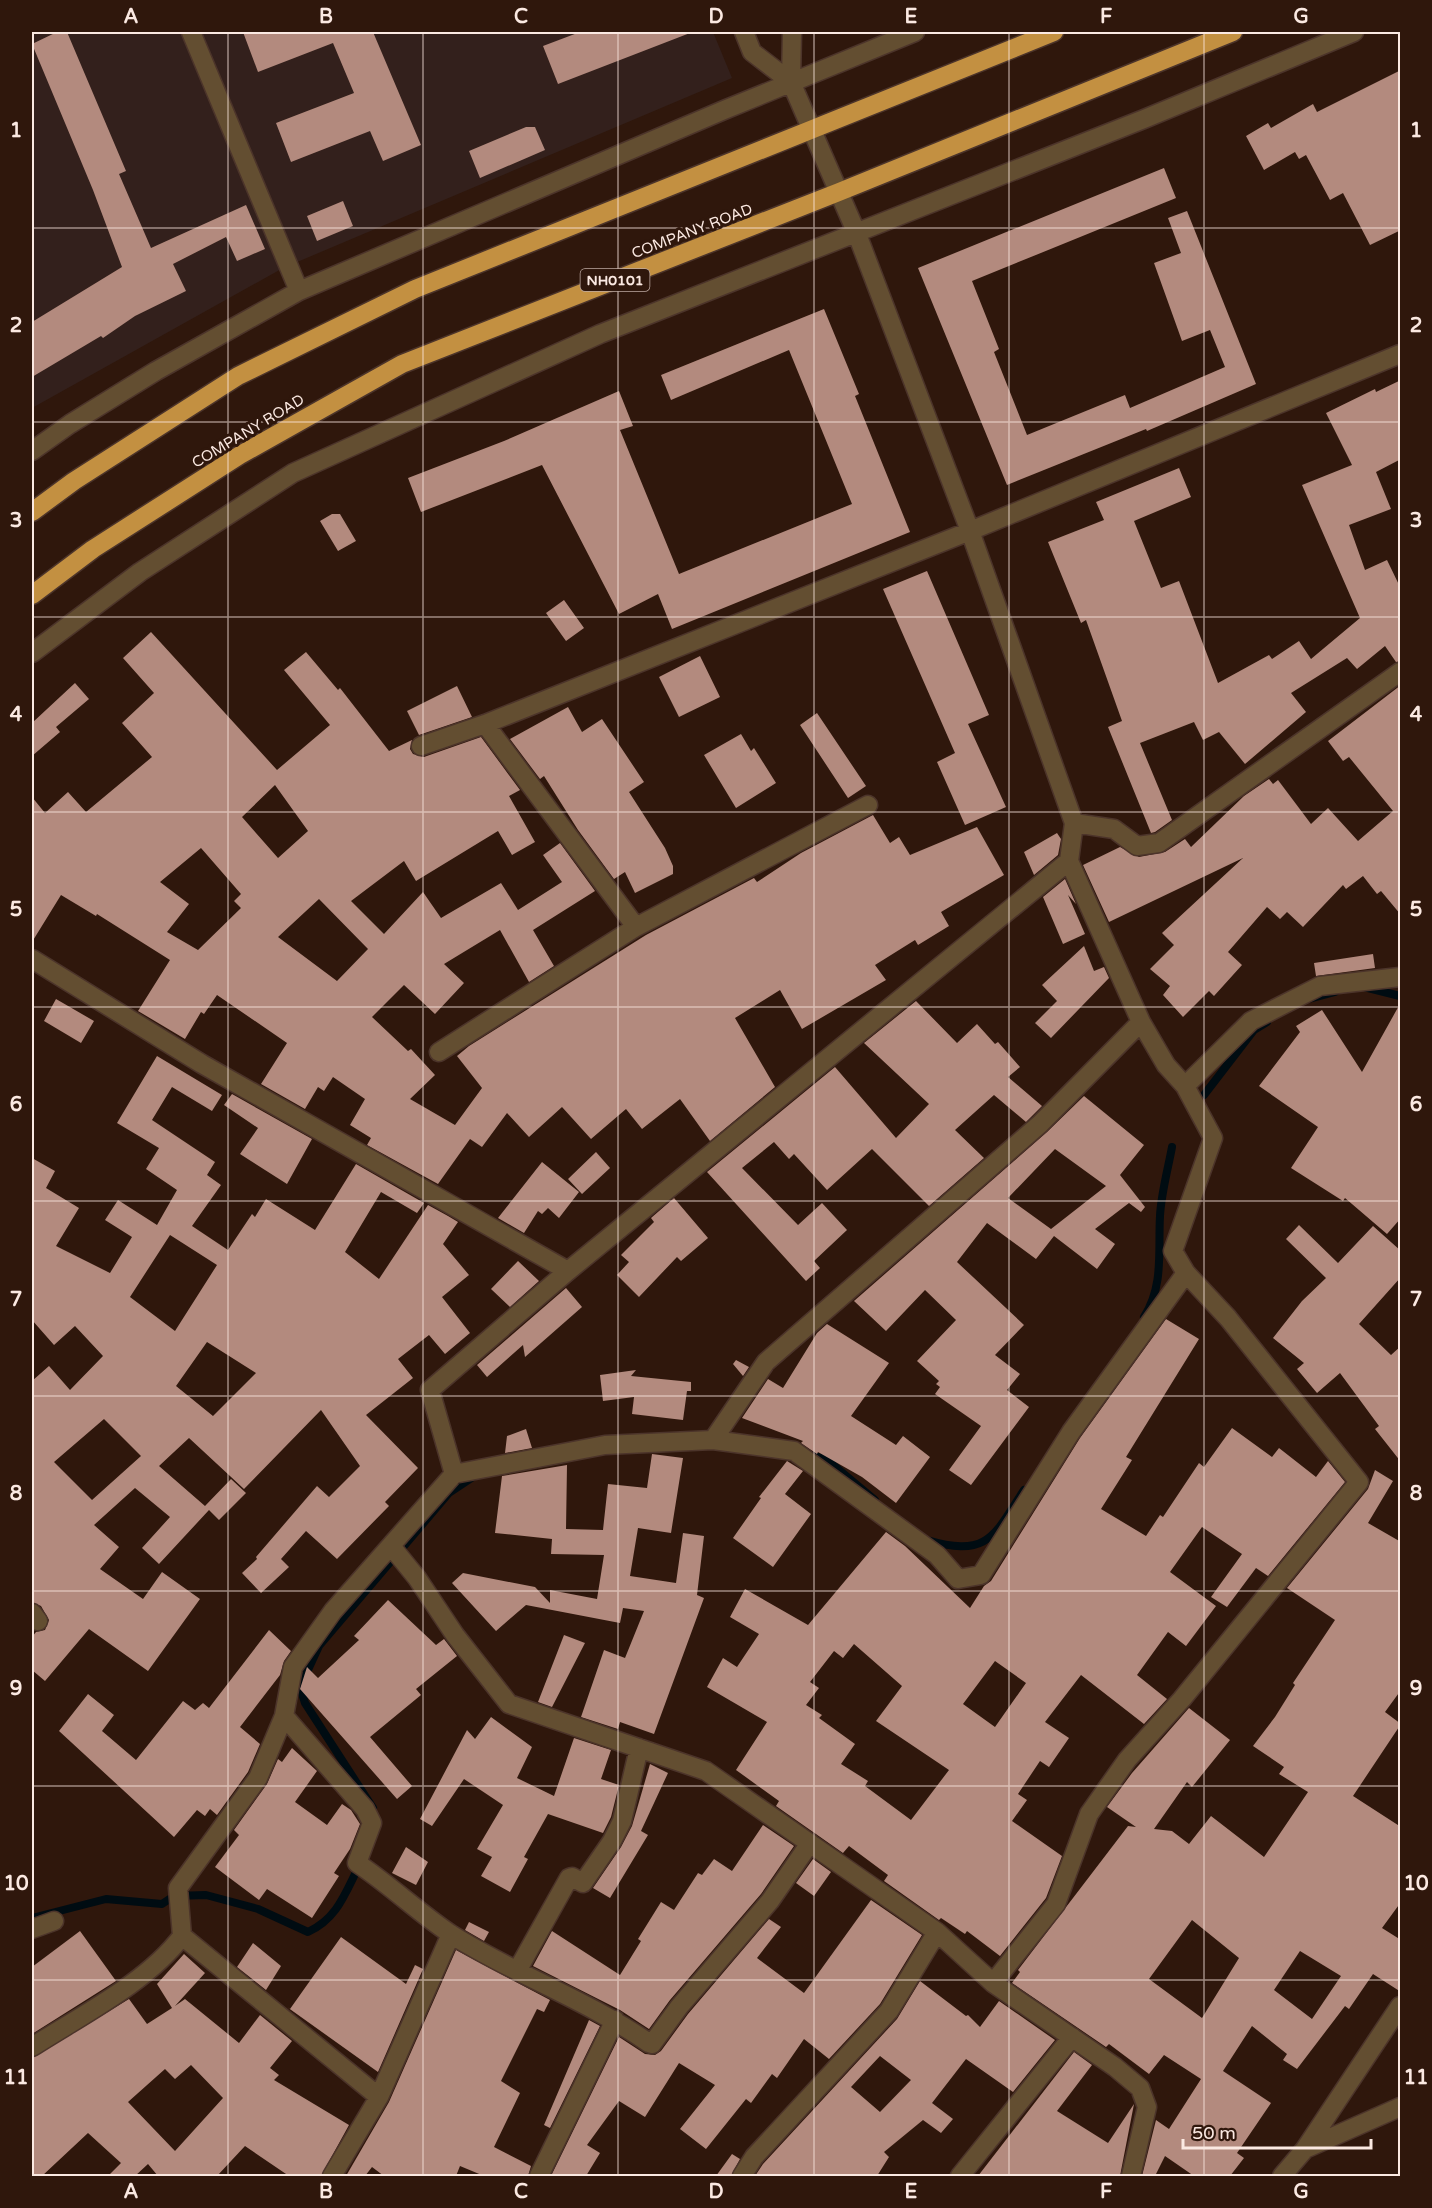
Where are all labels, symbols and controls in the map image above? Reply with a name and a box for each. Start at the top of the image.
text: A [124,5,139,29]
text: B [319,5,333,29]
text: C [514,5,528,29]
text: D [708,5,724,29]
text: E [905,5,918,29]
text: F [1100,5,1112,29]
text: G [1293,5,1309,29]
text: 1 [10,119,22,143]
text: 1 [1410,119,1422,143]
street label: COMPANY ROAD [629,200,755,262]
road number: NH0101 [580,269,650,291]
text: 2 [10,314,22,338]
text: 2 [1410,314,1422,338]
street label: COMPANY ROAD [188,390,308,472]
text: 3 [10,509,22,533]
text: 3 [1410,509,1422,533]
text: 4 [10,703,23,727]
text: 4 [1410,703,1423,727]
text: 5 [10,898,22,922]
text: 5 [1410,898,1422,922]
text: 6 [10,1093,22,1117]
text: 6 [1410,1093,1422,1117]
text: 7 [10,1288,22,1312]
text: 7 [1410,1288,1422,1312]
text: 8 [10,1482,22,1506]
text: 8 [1410,1482,1422,1506]
text: 9 [10,1677,22,1701]
text: 9 [1410,1677,1422,1701]
text: 10 [3,1872,29,1896]
text: 10 [1403,1872,1429,1896]
text: 11 [3,2066,29,2090]
text: 11 [1403,2066,1429,2090]
scale bar [1183,2112,1370,2150]
text: 50 m [1192,2122,1236,2144]
text: A [124,2180,139,2204]
text: B [319,2180,333,2204]
text: C [514,2180,528,2204]
text: D [708,2180,724,2204]
text: E [905,2180,918,2204]
text: F [1100,2180,1112,2204]
text: G [1293,2180,1309,2204]

